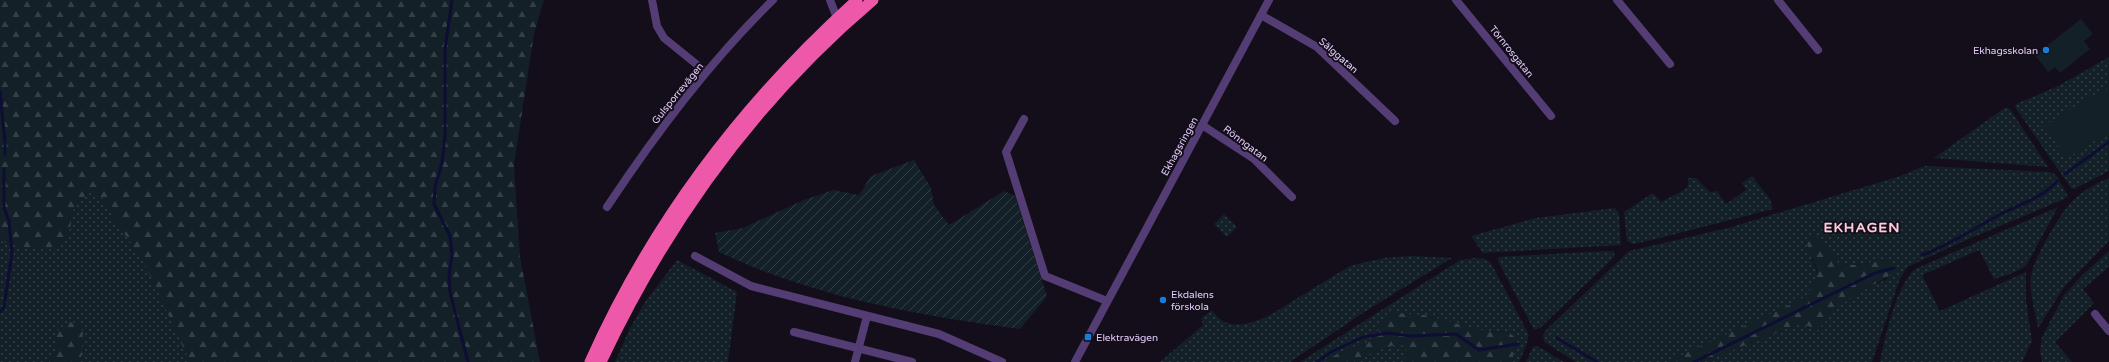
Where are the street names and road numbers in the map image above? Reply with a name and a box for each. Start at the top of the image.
street label: Törnrosgatan [1487,23,1536,80]
street label: Sälggatan [1316,36,1360,76]
street label: Gulsporrevägen [649,61,706,127]
street label: Ekhagsringen [1159,115,1201,178]
street label: Rönngatan [1221,123,1270,164]

